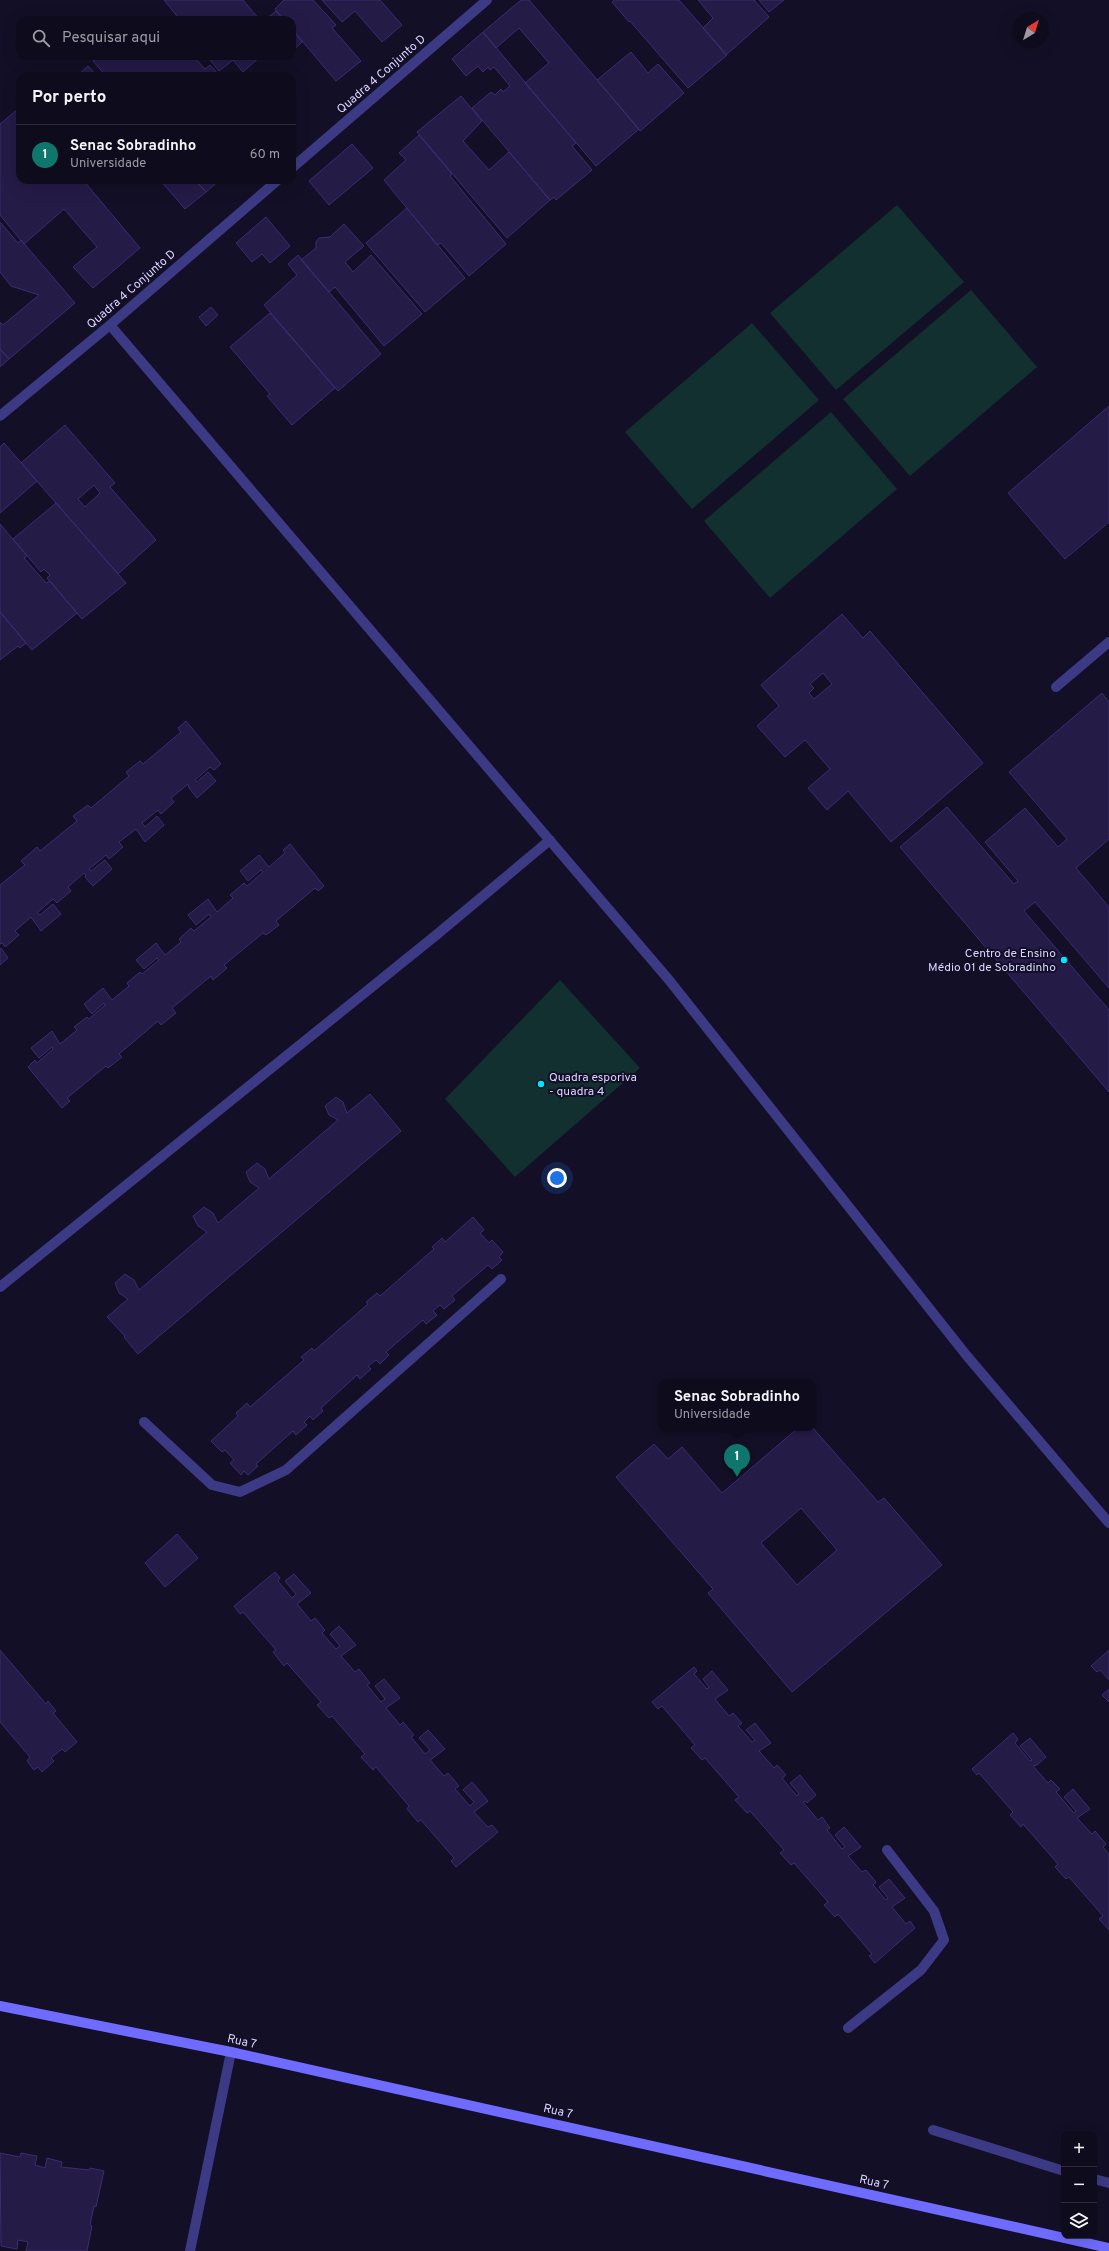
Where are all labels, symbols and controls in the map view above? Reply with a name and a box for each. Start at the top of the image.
north arrow [1013,12,1049,48]
search box [16,16,296,60]
icon: search [30,27,52,49]
text: Pesquisar aqui [62,29,160,48]
street label: Quadra 4 Conjunto D [334,32,429,118]
text: Por perto [32,87,106,109]
text: Senac Sobradinho [70,137,196,156]
text: 1 [42,147,48,163]
text: 60 m [250,147,280,163]
text: Universidade [70,156,146,172]
street label: Quadra 4 Conjunto D [84,247,179,333]
place label: Centro de Ensino Médio 01 de Sobradinho [928,946,1056,976]
marker: Centro de Ensino Médio 01 de Sobradinho [1059,955,1069,965]
place label: Quadra esporiva - quadra 4 [549,1070,637,1100]
marker: Quadra esporiva - quadra 4 [536,1079,546,1089]
your location [547,1168,567,1188]
popup [659,1379,815,1431]
text: Senac Sobradinho [674,1388,800,1407]
text: Universidade [674,1407,750,1423]
pin: 1 [724,1444,750,1477]
street label: Rua 7 [226,2031,258,2053]
street label: Rua 7 [542,2101,574,2123]
map controls [1061,2131,1097,2239]
button: + [1061,2131,1097,2167]
button: − [1061,2167,1097,2203]
street label: Rua 7 [858,2172,890,2194]
button: layers [1061,2203,1097,2239]

